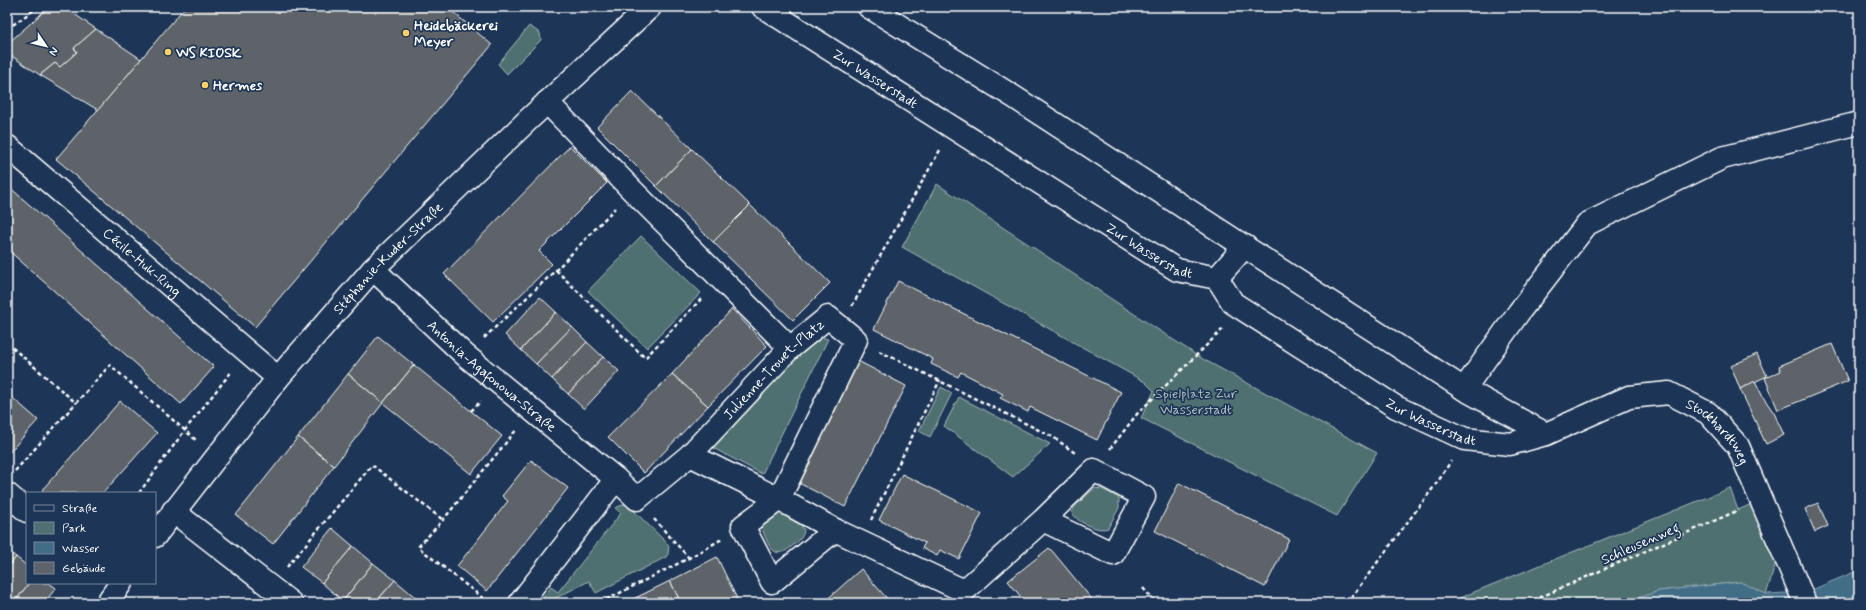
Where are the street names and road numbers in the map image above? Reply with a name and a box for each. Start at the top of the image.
street label: Zur Wasserstadt [828,45,921,113]
street label: Stéphanie-Kuder-Straße [330,198,447,319]
street label: Zur Wasserstadt [1102,219,1194,283]
street label: Cécile-Huk-Ring [99,224,184,302]
street label: Antonia-Agafonowa-Straße [423,316,560,436]
street label: Julienne-Trouet-Platz [720,316,828,424]
street label: Zur Wasserstadt [1381,394,1477,450]
street label: Stockhardtweg [1682,395,1753,468]
street label: Schleusenweg [1598,519,1683,571]

